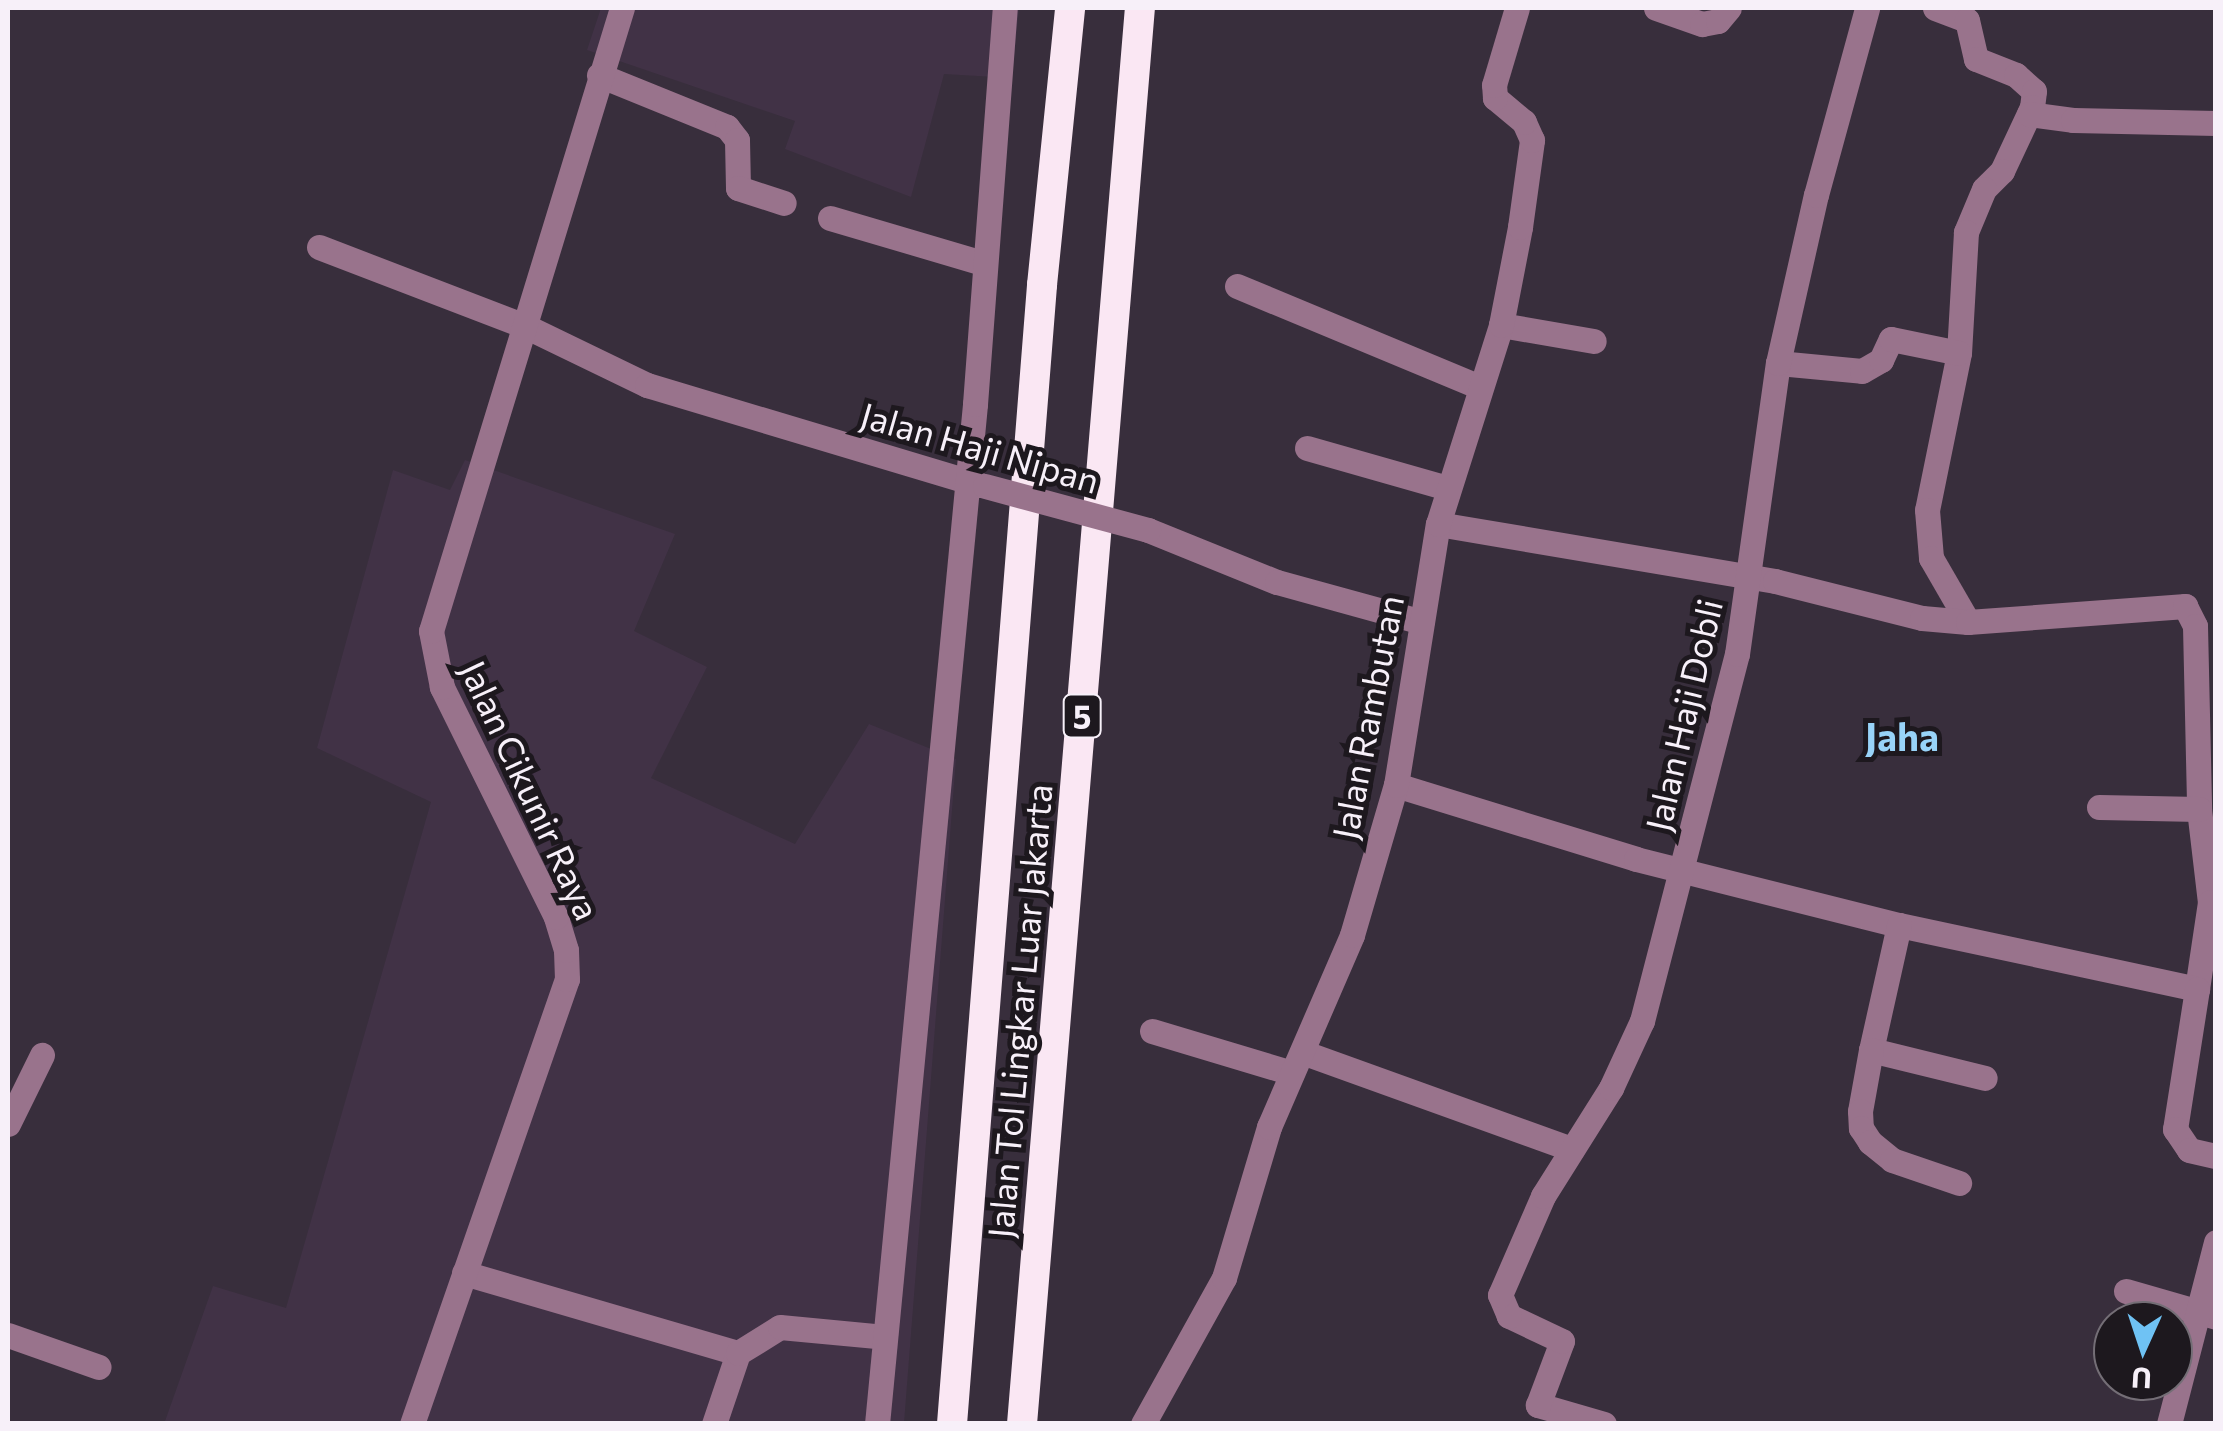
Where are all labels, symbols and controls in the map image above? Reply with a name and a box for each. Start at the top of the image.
street label: Jalan Haji Nipan [856,393,1104,501]
street label: Jalan Rambutan [1323,591,1411,843]
street label: Jalan Haji Dobli [1636,595,1730,835]
street label: Jalan Cikunir Raya [453,654,609,926]
road number: 5 [1062,689,1102,743]
district label: Jaha [1865,713,1939,759]
street label: Jalan Tol Lingkar Luar Jakarta [978,782,1060,1240]
north arrow [2093,1301,2193,1401]
text: U [2130,1361,2153,1396]

